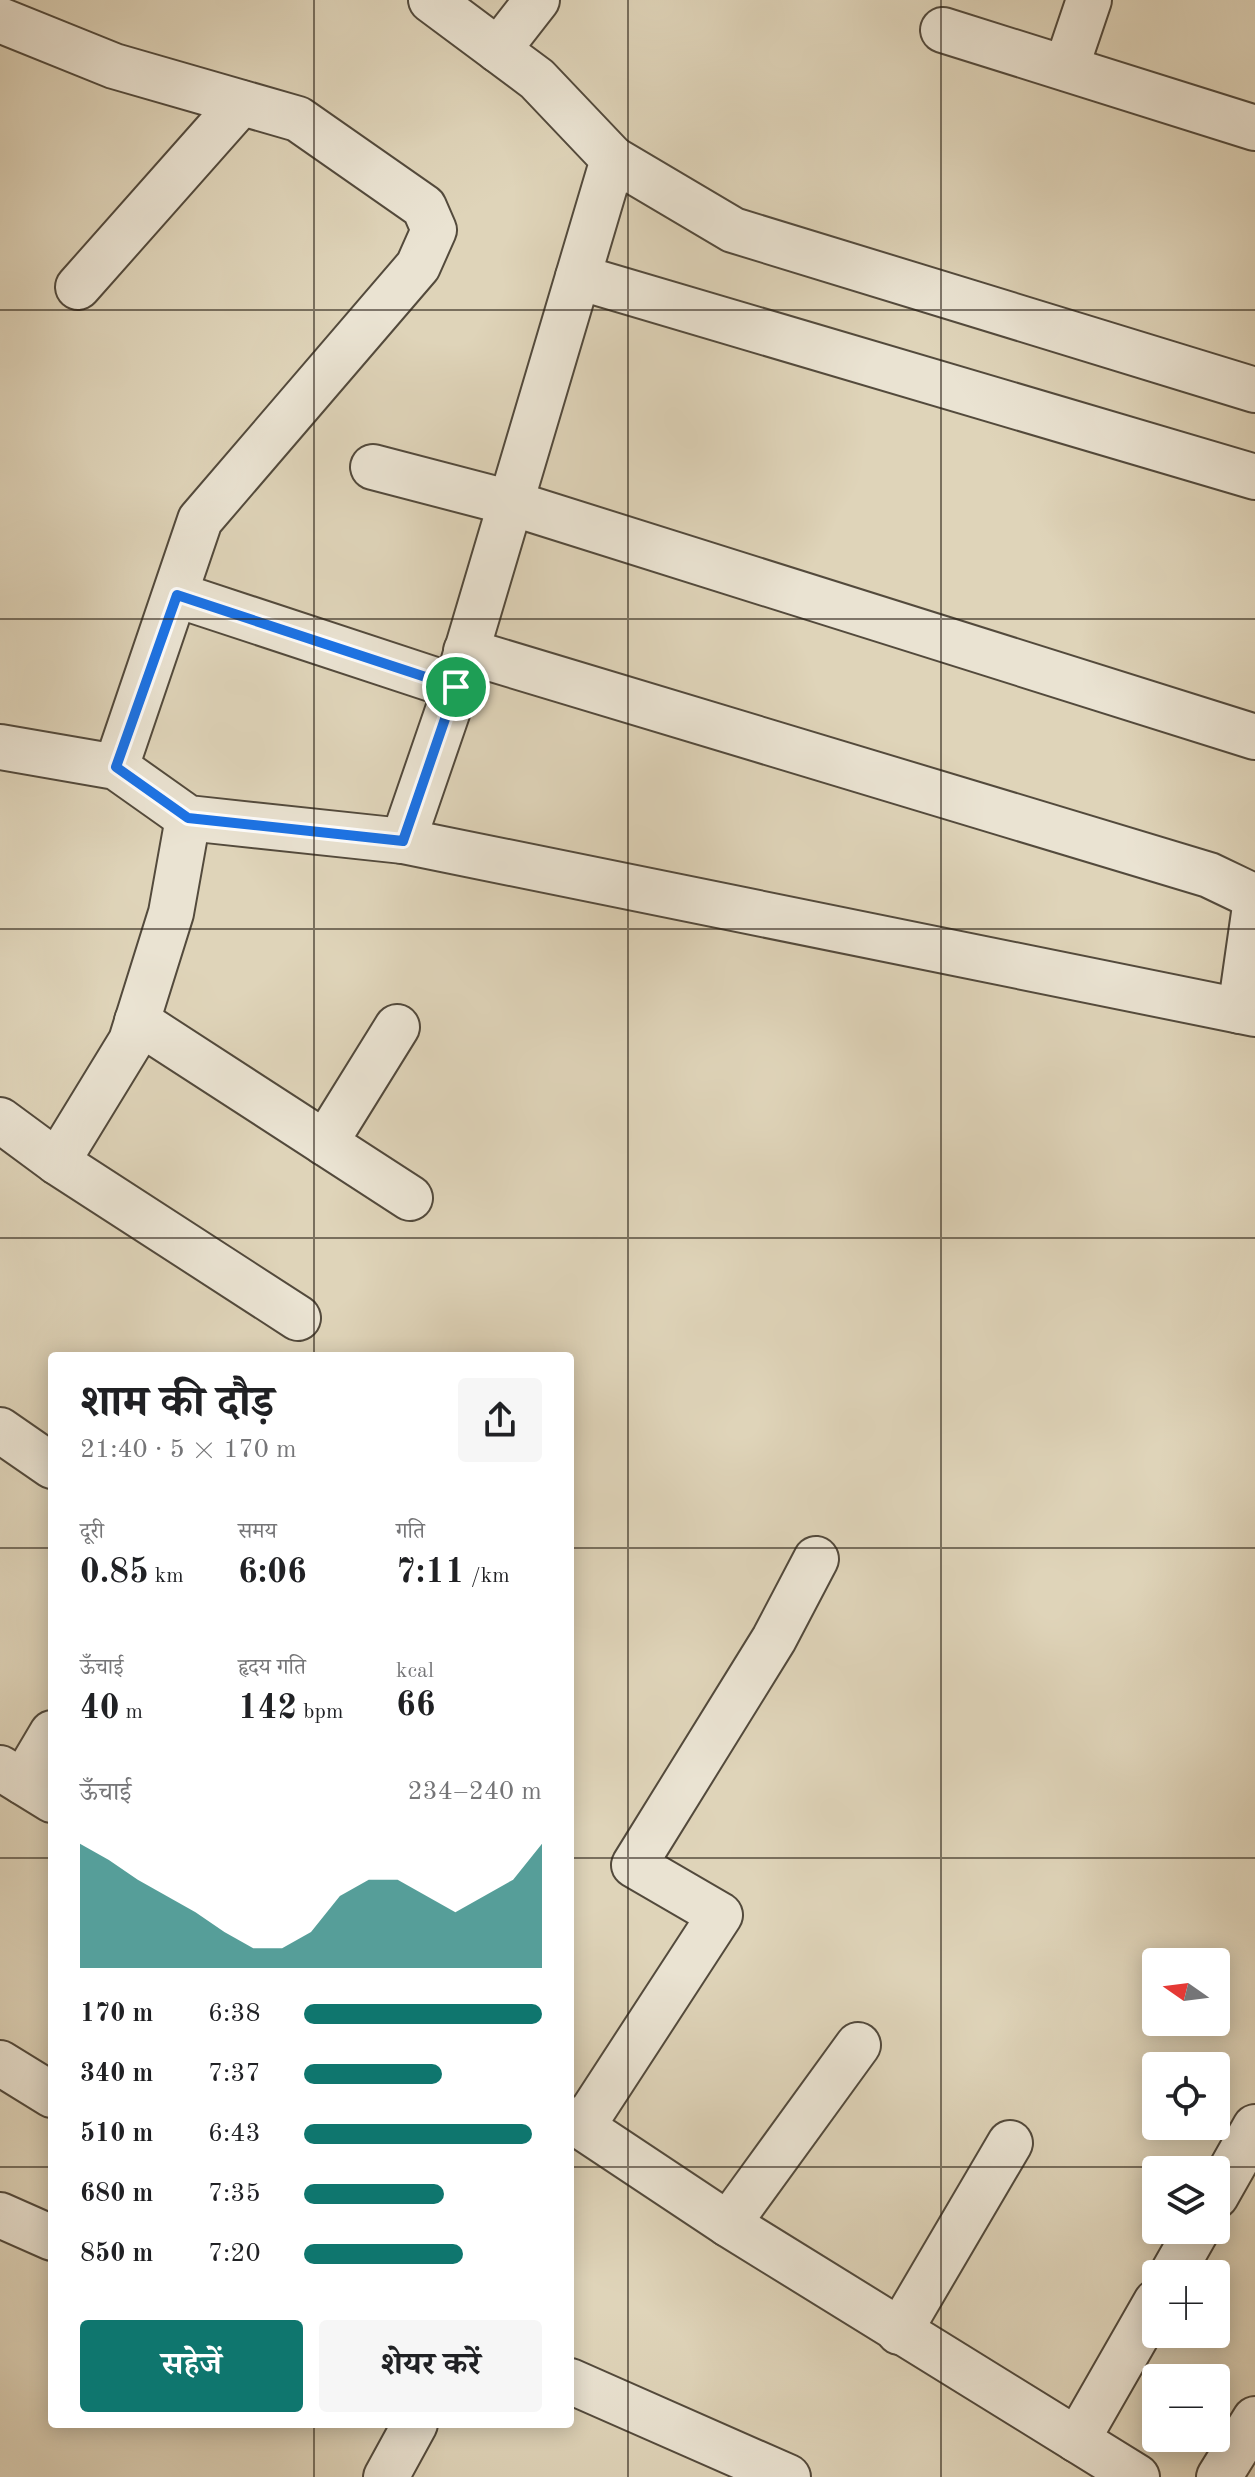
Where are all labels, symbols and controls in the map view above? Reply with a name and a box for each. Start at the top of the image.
pin [422,653,490,721]
icon: arrive [434,665,478,709]
button: share [458,1378,542,1462]
text: शाम की दौड़ [80,1382,274,1426]
text: 21:40 · 5 × 170 m [80,1437,297,1463]
text: दूरी [80,1521,104,1543]
text: समय [238,1521,277,1543]
text: गति [396,1521,425,1543]
text: 0.85 [80,1556,149,1590]
text: 6:06 [238,1556,307,1590]
text: 7:11 [396,1556,465,1590]
text: km [149,1565,184,1587]
text: /km [465,1565,510,1587]
text: ऊँचाई [80,1657,123,1679]
text: हृदय गति [238,1657,306,1679]
text: kcal [396,1660,434,1682]
text: 66 [396,1689,435,1723]
text: 40 [80,1692,119,1726]
text: 142 [238,1692,297,1726]
text: m [119,1701,143,1723]
text: bpm [297,1701,343,1723]
text: 234–240 m [407,1779,542,1805]
text: ऊँचाई [80,1780,131,1806]
north arrow [1142,1948,1230,2036]
map controls [1142,1948,1230,2452]
text: 170 m [80,2001,153,2027]
text: 6:38 [208,2001,261,2027]
button: locate [1142,2052,1230,2140]
text: 340 m [80,2061,153,2087]
text: 7:37 [208,2061,261,2087]
text: 510 m [80,2121,153,2147]
text: 6:43 [208,2121,261,2147]
button: layers [1142,2156,1230,2244]
text: 680 m [80,2181,153,2207]
text: 7:35 [208,2181,261,2207]
text: 850 m [80,2241,153,2267]
text: 7:20 [208,2241,261,2267]
button: + [1142,2260,1230,2348]
button: सहेजें [80,2320,303,2412]
button: शेयर करें [319,2320,542,2412]
button: − [1142,2364,1230,2452]

